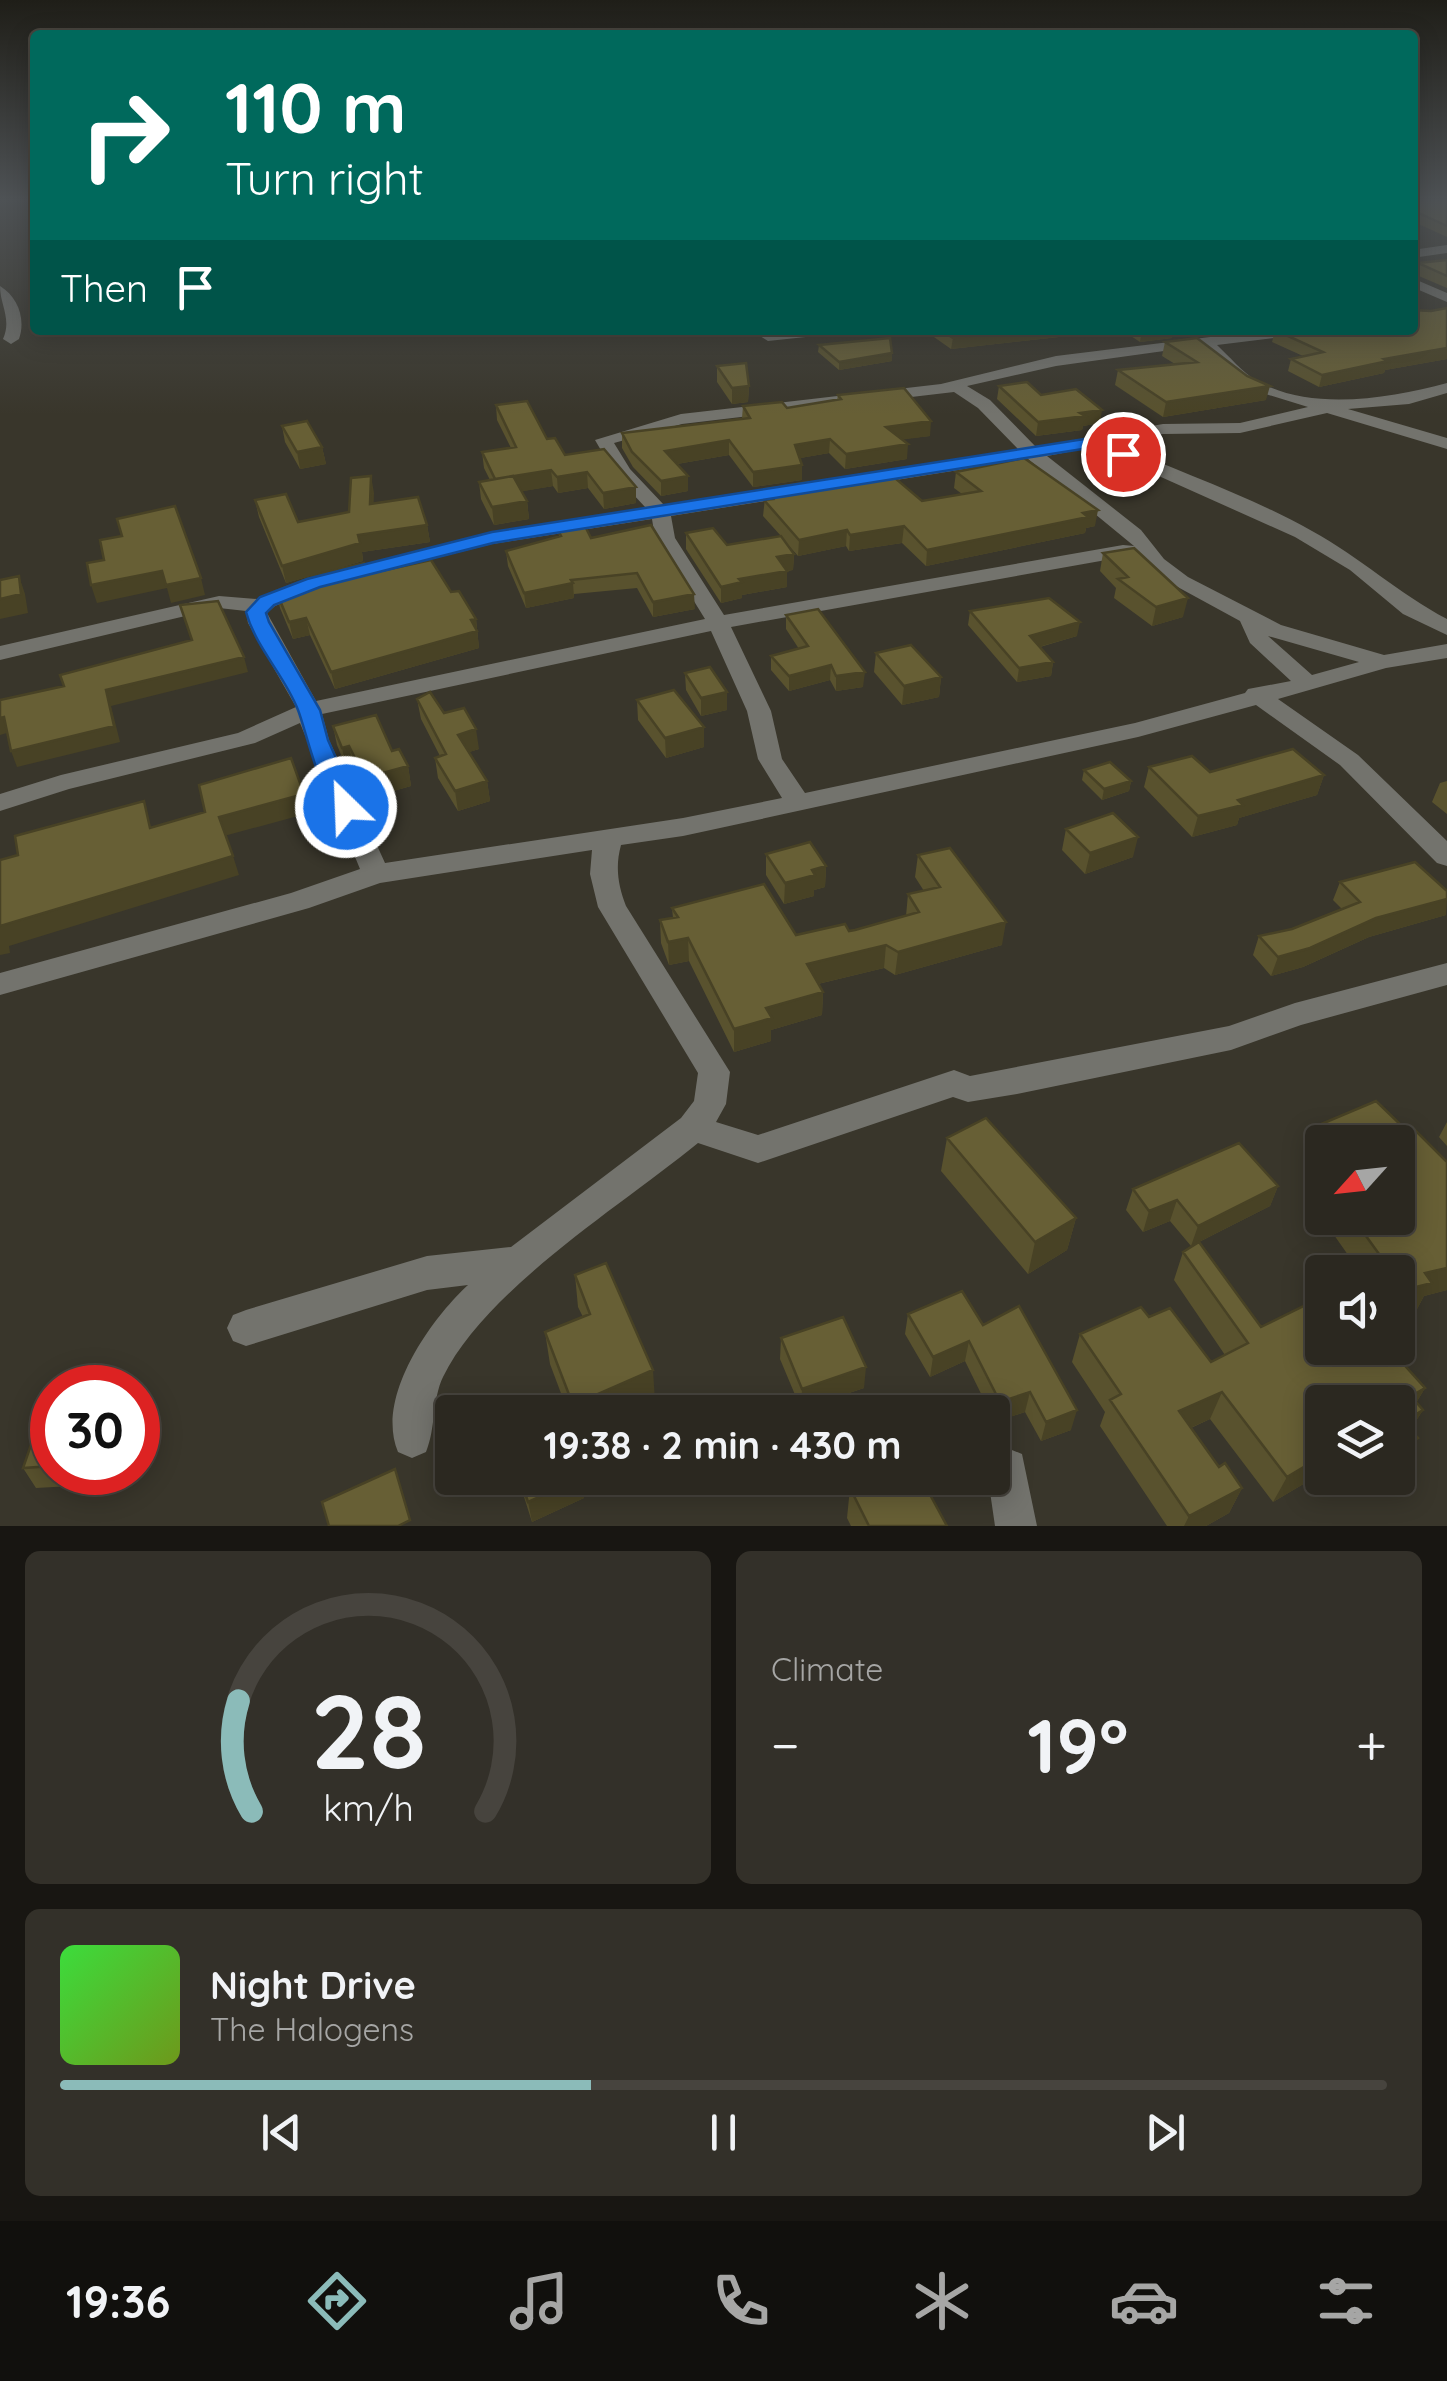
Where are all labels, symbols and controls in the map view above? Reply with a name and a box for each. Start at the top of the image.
text: 110 m [225,63,407,151]
icon: right [60,70,190,200]
text: Turn right [225,150,424,206]
icon: arrive [168,260,223,315]
text: Then [60,264,148,312]
pin [1081,412,1166,497]
icon: arrive [1096,427,1151,482]
position arrow [294,755,398,859]
north arrow [1305,1125,1415,1235]
map controls [1305,1125,1415,1495]
button: sound [1305,1255,1415,1365]
speed limit sign: 30 [30,1365,160,1495]
button: layers [1305,1385,1415,1495]
text: 19:38 · 2 min · 430 m [543,1421,902,1469]
text: Climate [771,1649,883,1689]
text: 28 [310,1665,426,1795]
text: 19° [1027,1698,1128,1792]
text: − [771,1710,800,1779]
text: + [1356,1710,1387,1779]
text: km/h [323,1785,413,1830]
text: Night Drive [210,1961,416,2009]
text: The Halogens [210,2009,414,2049]
icon: previous [254,2105,309,2160]
icon: pause [696,2105,751,2160]
icon: next [1138,2105,1193,2160]
icon: directions [302,2266,372,2336]
icon: music [504,2266,574,2336]
icon: phone [706,2266,776,2336]
icon: climate [907,2266,977,2336]
icon: car [1109,2266,1179,2336]
icon: filters [1311,2266,1381,2336]
text: 19:36 [66,2273,170,2329]

